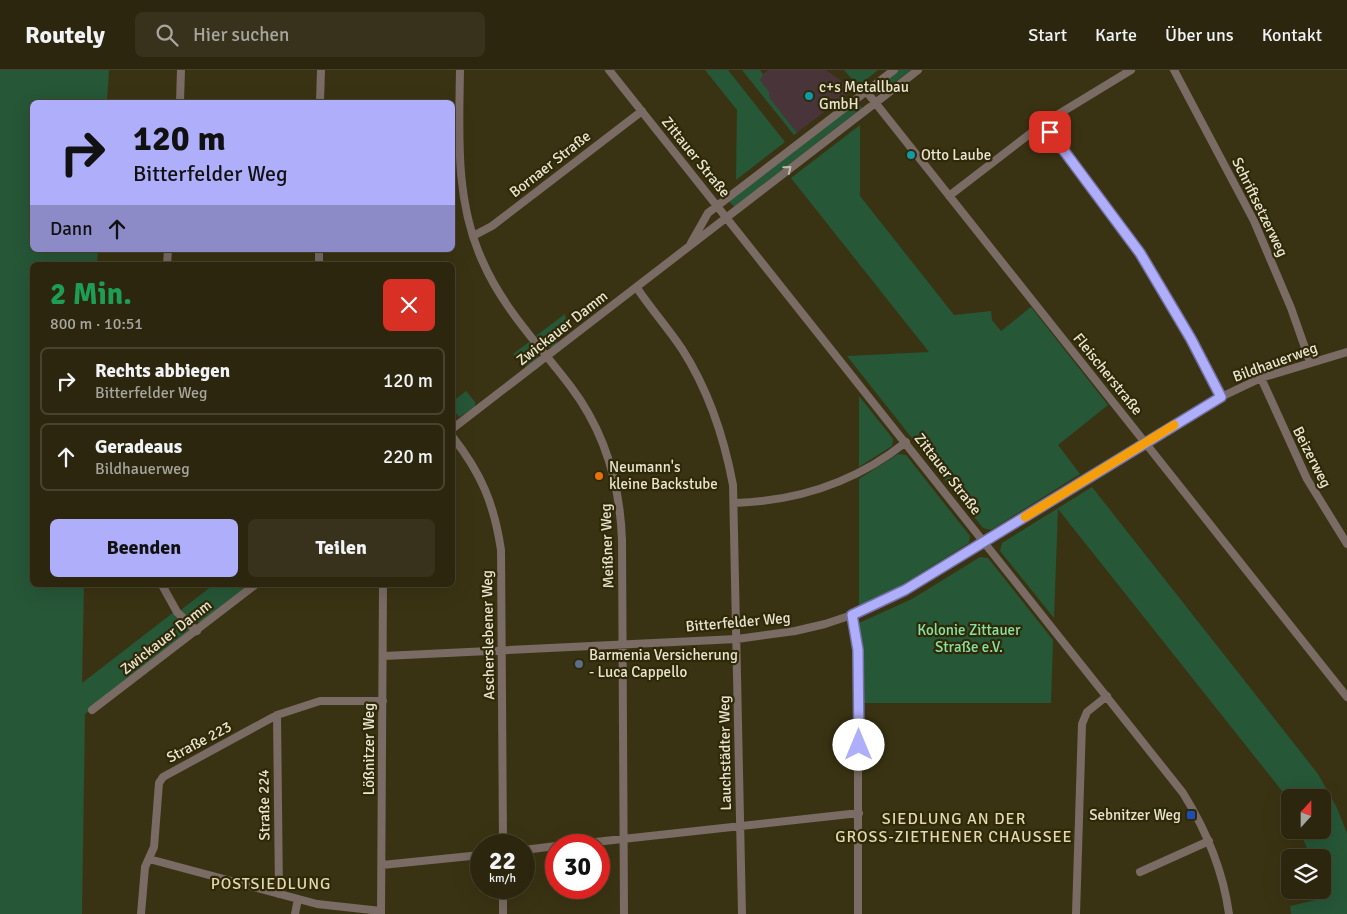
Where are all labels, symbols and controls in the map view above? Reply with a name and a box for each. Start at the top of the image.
search box [135,12,485,57]
text: Routely [25,20,105,50]
icon: search [153,21,181,49]
text: Hier suchen [193,23,289,47]
text: Start [1028,24,1067,46]
text: Karte [1095,24,1137,46]
text: Über uns [1165,24,1234,46]
text: Kontakt [1262,24,1322,46]
place label: c+s Metallbau GmbH [819,78,909,113]
marker: c+s Metallbau GmbH [803,90,815,102]
pin [1029,111,1071,153]
street label: Zittauer Straße [658,113,734,201]
text: 120 m [133,117,226,160]
icon: arrive [1036,118,1064,146]
icon: right [50,120,115,185]
street label: Bornaer Straße [506,127,594,201]
place label: Otto Laube [921,146,991,164]
marker: Otto Laube [905,149,917,161]
street label: Schriftsetzerweg [1228,154,1292,260]
text: Bitterfelder Weg [133,160,288,187]
one-way arrow [782,166,791,175]
icon: ahead [103,215,131,243]
text: Dann [50,217,93,241]
text: 2 Min. [50,276,132,313]
button: close [383,279,435,331]
street label: Zwickauer Damm [513,287,611,369]
text: 800 m · 10:51 [50,314,143,334]
street label: Fleischerstraße [1069,329,1147,419]
street label: Bildhauerweg [1230,338,1320,386]
text: Rechts abbiegen [95,359,230,383]
icon: right [52,367,80,395]
text: 120 m [383,369,433,393]
text: Bitterfelder Weg [95,383,208,403]
street label: Beizerweg [1289,423,1335,491]
street label: Zittauer Straße [911,430,985,518]
text: Geradeaus [95,435,182,459]
icon: ahead [52,443,80,471]
text: 220 m [383,445,433,469]
place label: Neumann's kleine Backstube [609,458,718,493]
text: Bildhauerweg [95,459,190,479]
marker: Neumann's kleine Backstube [593,470,605,482]
street label: Meißner Weg [597,503,617,589]
button: Beenden [50,519,238,577]
button: Teilen [248,519,435,577]
street label: Ascherslebener Weg [478,570,498,700]
street label: Zwickauer Damm [117,596,215,678]
street label: Bitterfelder Weg [685,608,791,636]
park label: Kolonie Zittauer Straße e.V. [917,621,1021,656]
place label: Barmenia Versicherung - Luca Cappello [589,646,738,681]
marker: Barmenia Versicherung - Luca Cappello [573,658,585,670]
street label: Lauchstädter Weg [715,695,735,811]
street label: Lößnitzer Weg [360,703,378,795]
street label: Straße 223 [163,717,235,767]
position arrow [832,718,884,770]
street label: Straße 224 [254,769,274,841]
north arrow [1281,789,1331,839]
map controls [1281,789,1331,899]
place label: Sebnitzer Weg [1089,806,1181,824]
district label: SIEDLUNG AN DER GROSS-ZIETHENER CHAUSSEE [835,809,1073,847]
marker: Sebnitzer Weg [1185,809,1197,821]
speed limit sign: 30 [545,834,610,899]
text: 22 [489,845,516,876]
button: layers [1281,849,1331,899]
text: km/h [489,871,516,886]
district label: POSTSIEDLUNG [211,874,331,894]

